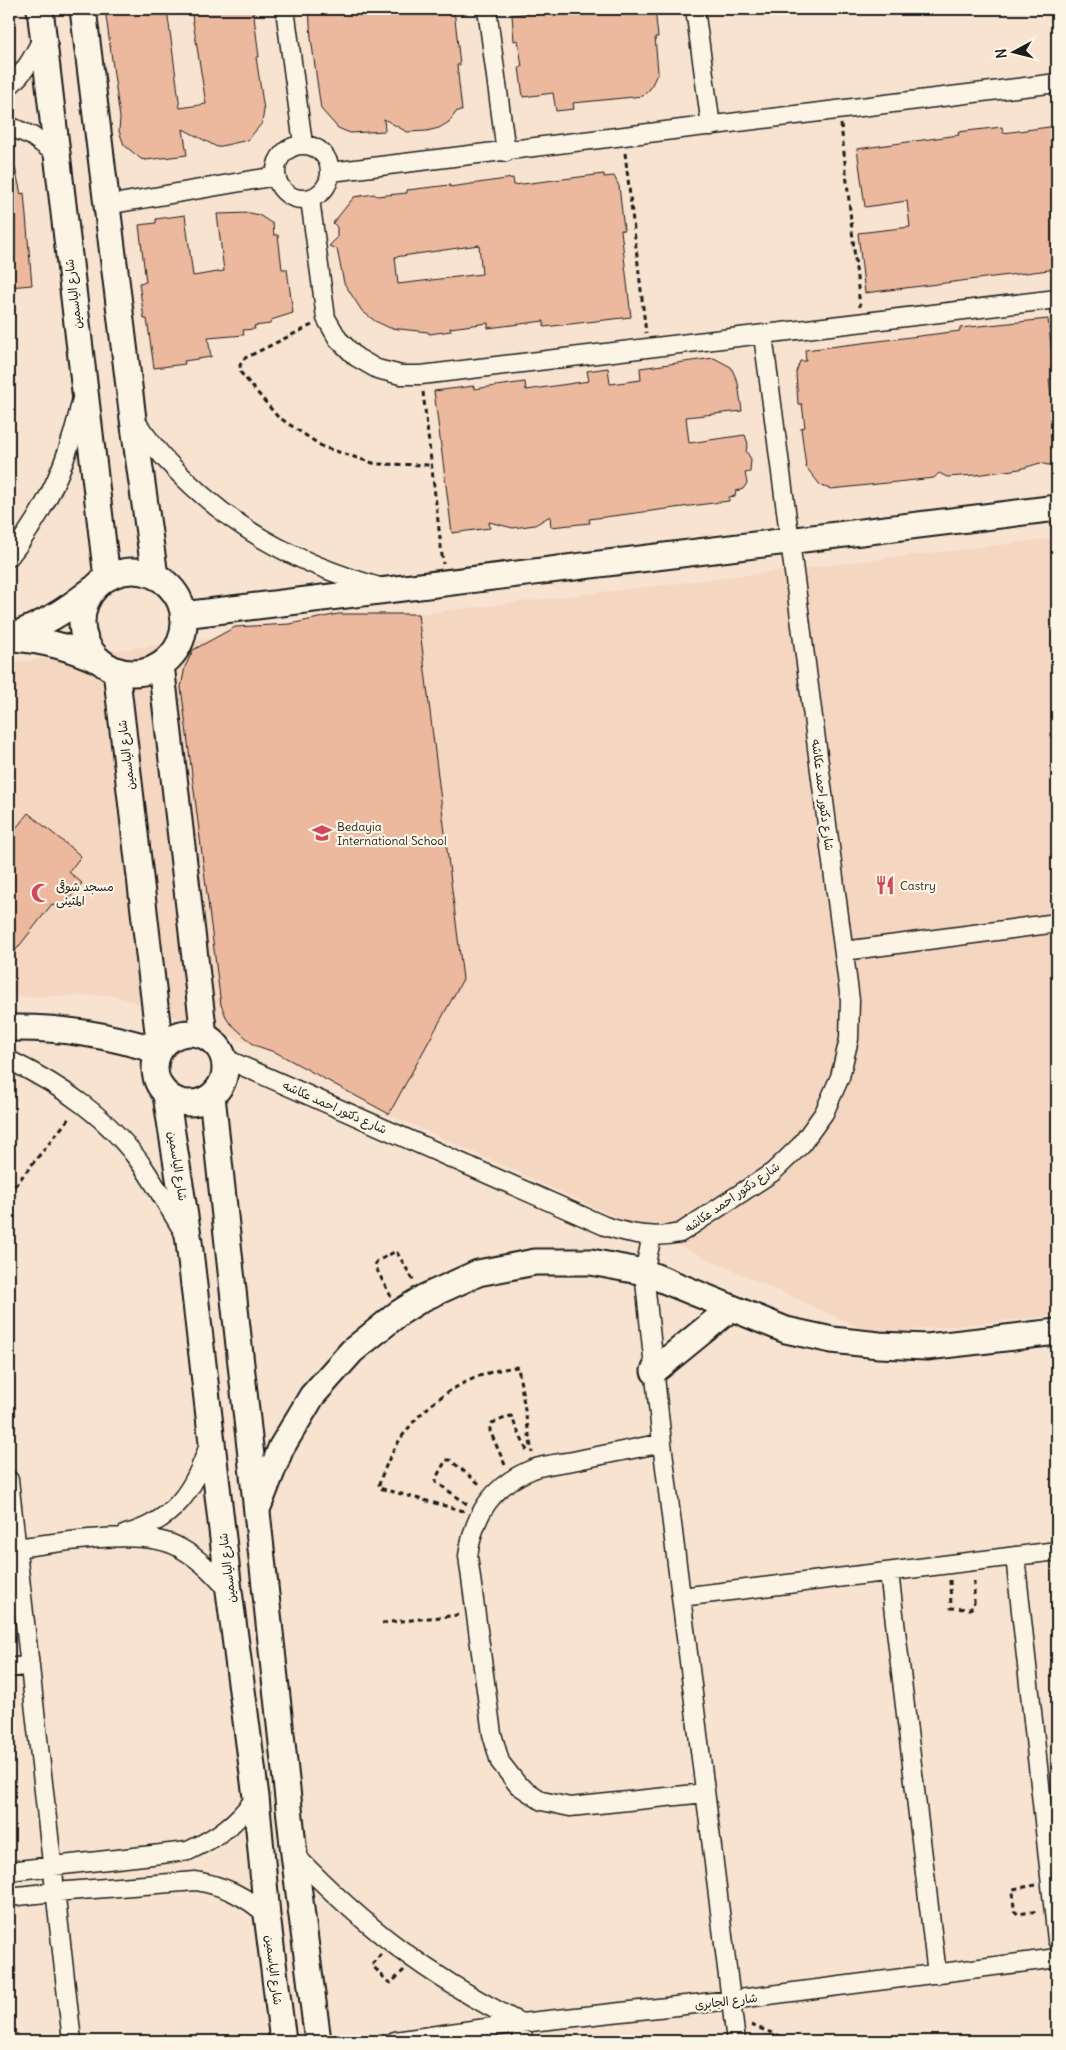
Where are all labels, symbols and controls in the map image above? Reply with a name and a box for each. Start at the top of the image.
north arrow [988,28,1038,78]
text: N [992,48,1011,59]
street label: شارع الياسمين [61,258,87,330]
street label: شارع الياسمين [114,719,140,791]
street label: شارع دكتور احمد عكاشه [807,738,837,852]
place label: Bedayia International School [337,819,447,848]
school or university icon: Bedayia International School [311,822,333,844]
restaurant icon: Castry [874,874,896,896]
place label: Castry [900,878,936,893]
place label: مسجد شوقى المتينى [56,879,114,909]
mosque icon: مسجد شوقى المتينى [30,882,52,904]
street label: شارع دكتور احمد عكاشه [280,1077,389,1139]
street label: شارع الياسمين [163,1130,191,1202]
street label: شارع دكتور احمد عكاشه [682,1159,784,1237]
street label: شارع الياسمين [215,1532,241,1604]
street label: شارع الياسمين [260,1934,286,2006]
street label: شارع الجابرى [694,1990,758,2014]

